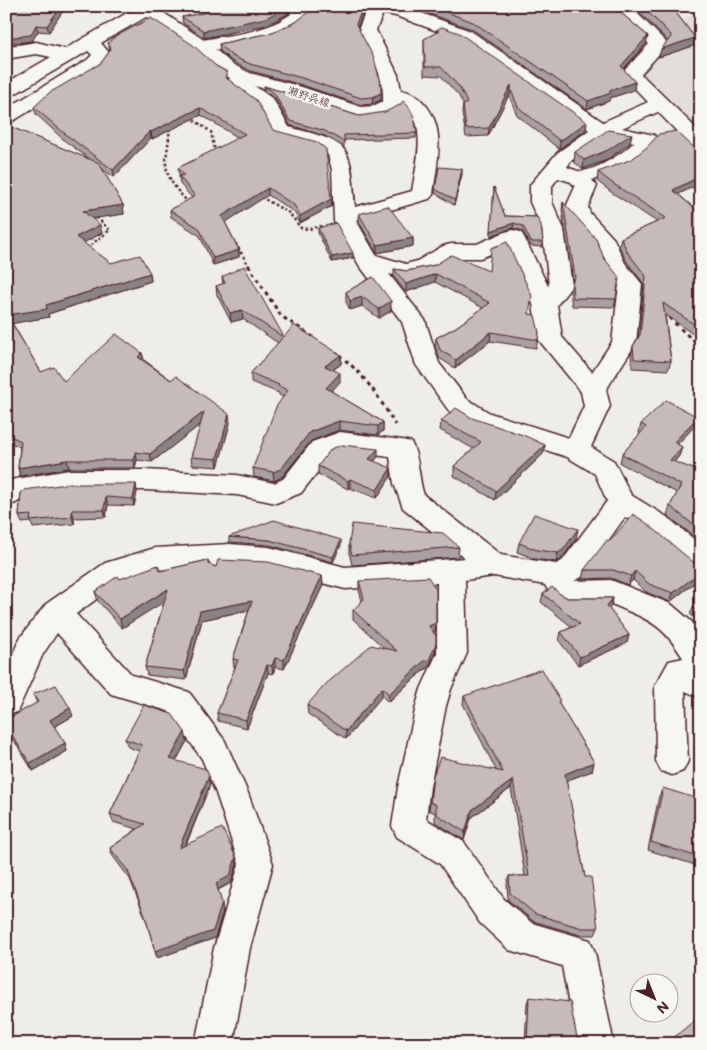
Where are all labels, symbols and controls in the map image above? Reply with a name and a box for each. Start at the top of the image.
street label: 瀬野呉線 [286,82,332,110]
north arrow [630,972,680,1022]
text: N [653,997,674,1018]

